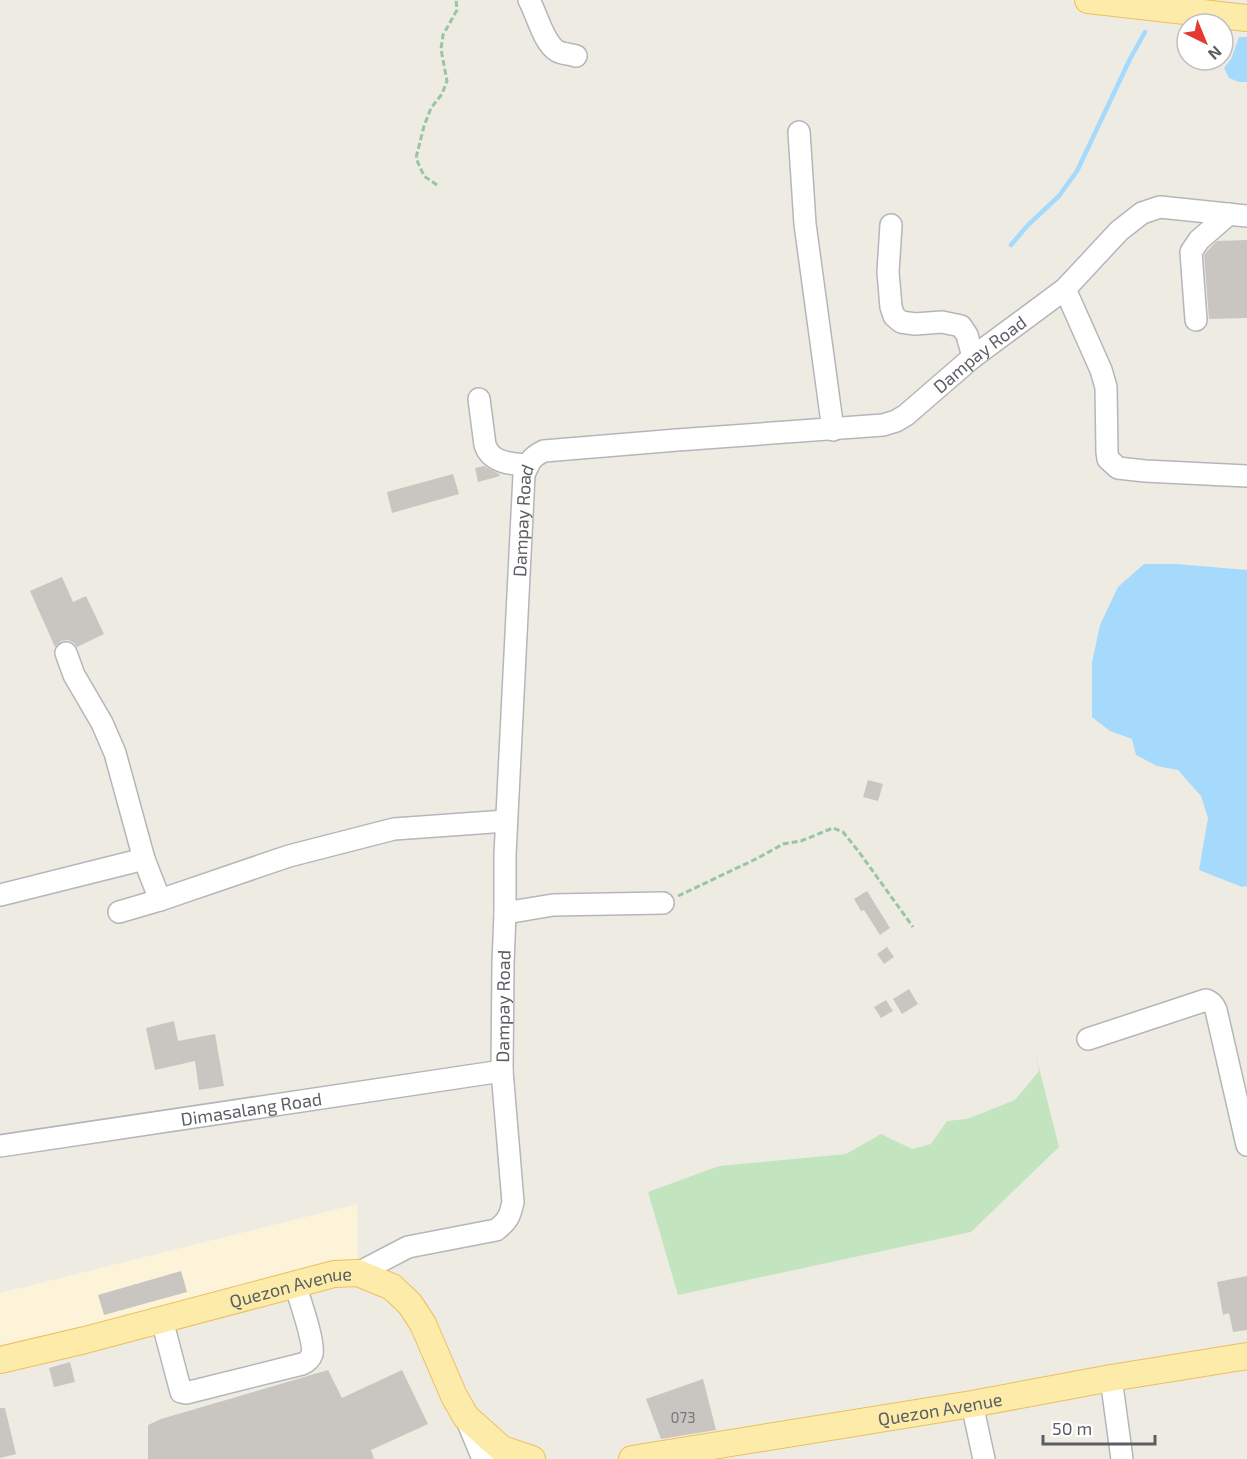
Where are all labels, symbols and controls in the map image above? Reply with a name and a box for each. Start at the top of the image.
north arrow [1175,12,1235,72]
text: N [1205,42,1226,64]
street label: Dampay Road [928,311,1030,398]
street label: Dampay Road [508,461,538,577]
street label: Dampay Road [491,950,515,1063]
street label: Dimasalang Road [179,1087,323,1130]
street label: Quezon Avenue [227,1262,352,1312]
street label: Quezon Avenue [876,1388,1004,1430]
house number: 073 [670,1408,696,1426]
scale bar [1043,1408,1156,1446]
text: 50 m [1052,1417,1092,1439]

